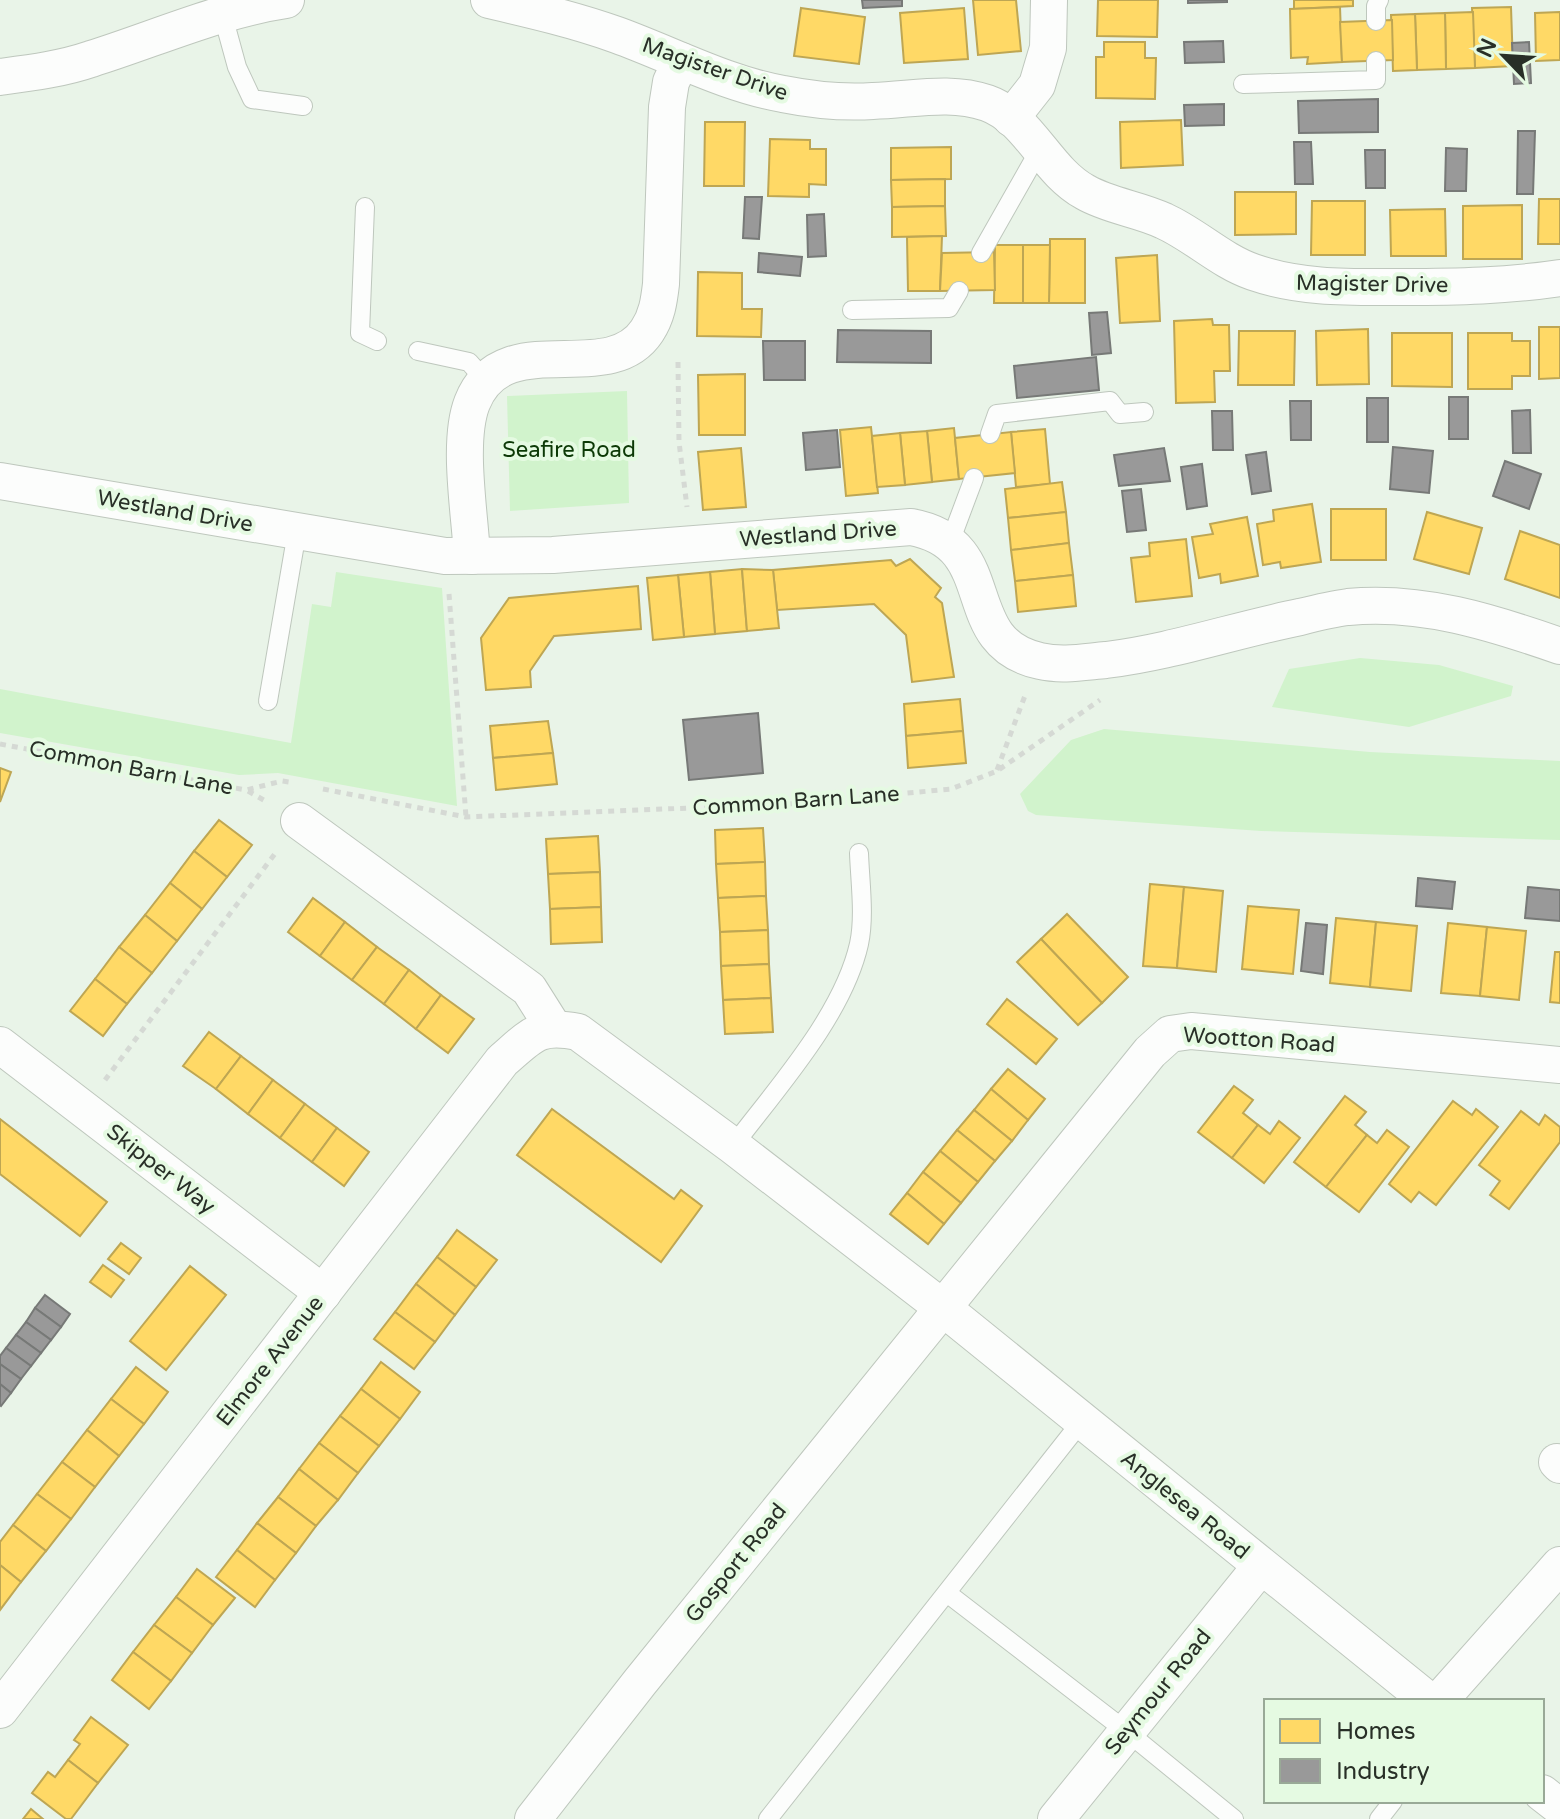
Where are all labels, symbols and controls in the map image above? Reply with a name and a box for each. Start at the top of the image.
north arrow [1464,16,1544,96]
street label: Magister Drive [639,32,791,106]
text: N [1471,34,1502,61]
street label: Magister Drive [1296,270,1448,298]
park label: Seafire Road [502,437,636,463]
street label: Westland Drive [95,485,255,537]
street label: Westland Drive [738,516,898,552]
street label: Common Barn Lane [27,735,235,801]
street label: Common Barn Lane [692,781,900,821]
street label: Wootton Road [1182,1022,1336,1058]
street label: Skipper Way [102,1119,221,1220]
street label: Elmore Avenue [211,1291,329,1431]
street label: Anglesea Road [1115,1445,1255,1565]
street label: Gosport Road [680,1498,792,1628]
street label: Seymour Road [1099,1624,1217,1760]
legend [1264,1699,1544,1803]
text: Homes [1336,1717,1416,1746]
text: Industry [1336,1757,1430,1786]

